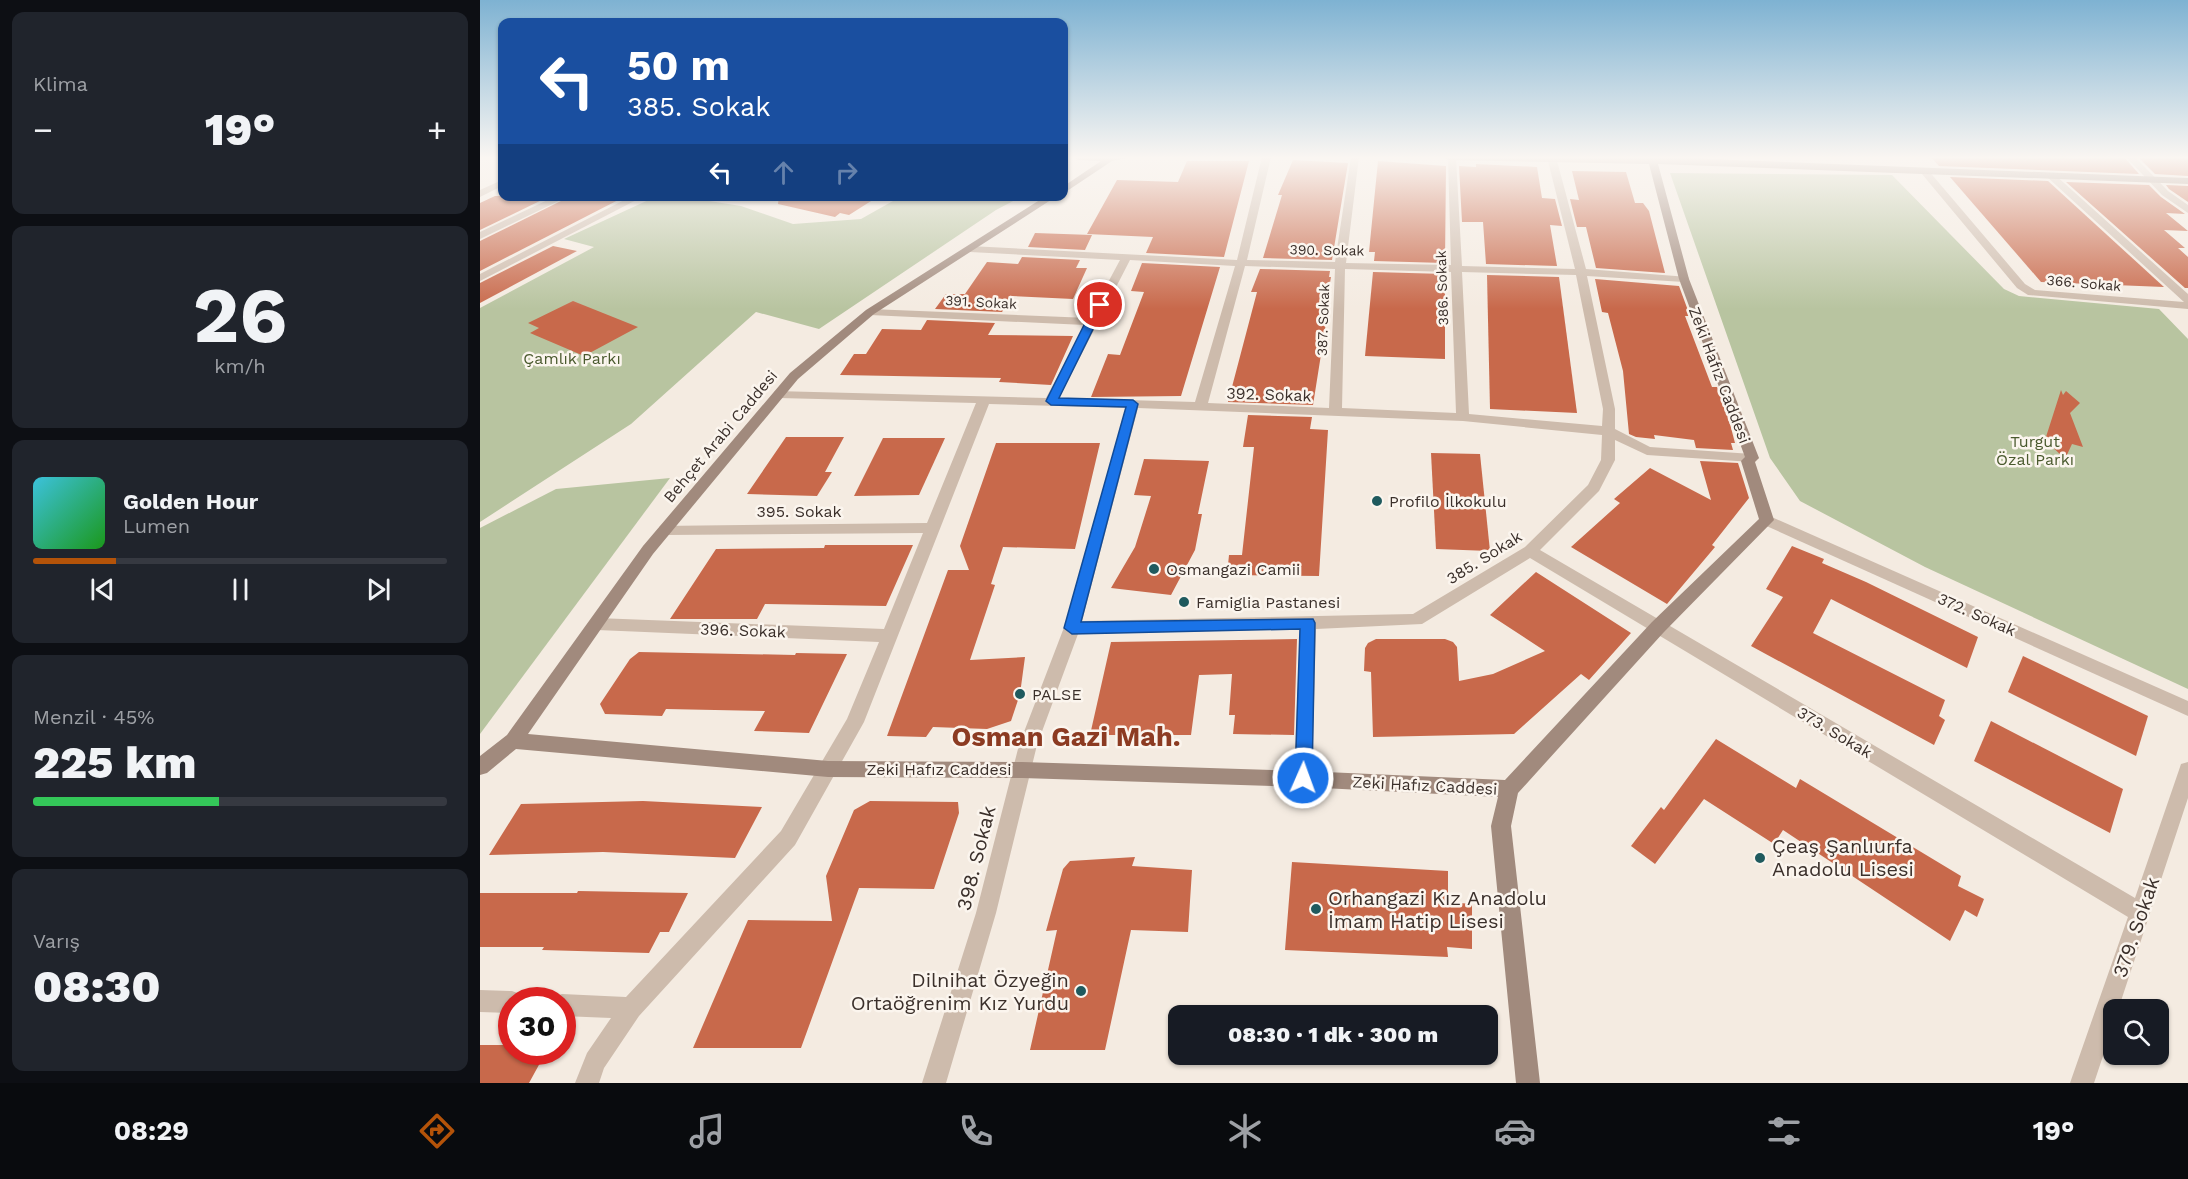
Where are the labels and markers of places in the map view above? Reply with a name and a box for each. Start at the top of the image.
pin [1074,279,1125,330]
place label: Profilo İlkokulu [1389,492,1507,511]
marker: Profilo İlkokulu [1370,494,1384,508]
place label: Osmangazi Camii [1166,560,1300,579]
marker: Osmangazi Camii [1147,562,1161,576]
place label: Famiglia Pastanesi [1196,593,1340,612]
marker: Famiglia Pastanesi [1177,595,1191,609]
place label: PALSE [1032,685,1082,704]
marker: PALSE [1013,687,1027,701]
place label: Çeaş Şanlıurfa Anadolu Lisesi [1772,834,1914,881]
marker: Çeaş Şanlıurfa Anadolu Lisesi [1753,851,1767,865]
place label: Orhangazi Kız Anadolu İmam Hatip Lisesi [1328,886,1547,933]
marker: Orhangazi Kız Anadolu İmam Hatip Lisesi [1309,902,1323,916]
place label: Dilnihat Özyeğin Ortaöğrenim Kız Yurdu [851,968,1069,1015]
marker: Dilnihat Özyeğin Ortaöğrenim Kız Yurdu [1074,984,1088,998]

